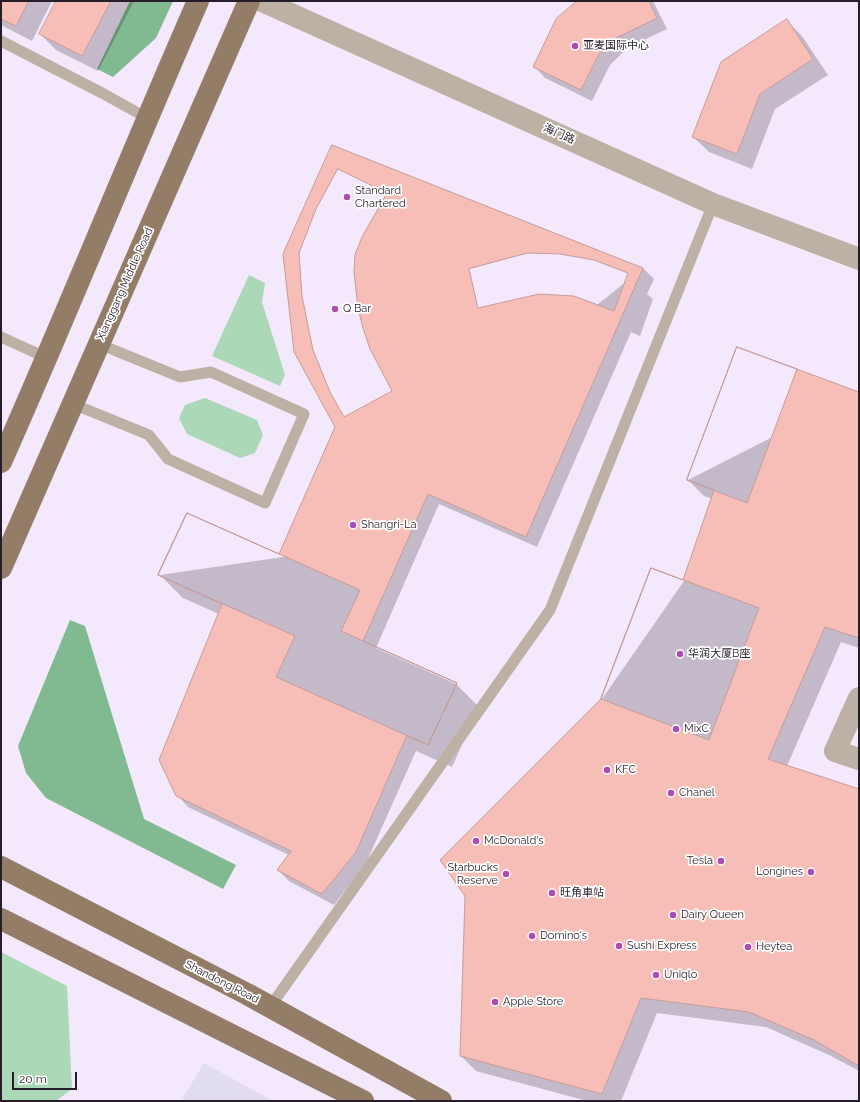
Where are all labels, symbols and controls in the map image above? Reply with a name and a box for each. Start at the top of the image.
place label: 亚麦国际中心 [583,39,649,53]
marker: 亚麦国际中心 [570,41,580,51]
street label: 海门路 [541,121,577,147]
place label: Standard Chartered [355,184,406,210]
marker: Standard Chartered [342,192,352,202]
street label: Xianggang Middle Road [94,226,156,342]
place label: Q Bar [343,302,371,316]
marker: Q Bar [330,304,340,314]
place label: Shangri-La [361,518,417,532]
marker: Shangri-La [348,520,358,530]
place label: 华润大厦B座 [688,647,750,661]
marker: 华润大厦B座 [675,649,685,659]
place label: MixC [684,722,709,736]
marker: MixC [671,724,681,734]
place label: KFC [615,763,636,777]
marker: KFC [602,765,612,775]
place label: Chanel [679,786,715,800]
marker: Chanel [666,788,676,798]
place label: McDonald's [484,834,544,848]
marker: McDonald's [471,836,481,846]
place label: Tesla [687,854,713,868]
marker: Tesla [716,856,726,866]
place label: Starbucks Reserve [447,861,498,887]
place label: Longines [756,865,803,879]
marker: Longines [806,867,816,877]
marker: Starbucks Reserve [501,869,511,879]
place label: 旺角車站 [560,886,604,900]
marker: 旺角車站 [547,888,557,898]
place label: Dairy Queen [681,908,744,922]
marker: Dairy Queen [668,910,678,920]
place label: Domino's [540,929,587,943]
marker: Domino's [527,931,537,941]
place label: Sushi Express [627,939,697,953]
place label: Heytea [756,940,792,954]
marker: Sushi Express [614,941,624,951]
marker: Heytea [743,942,753,952]
street label: Shandong Road [183,958,261,1006]
place label: Uniqlo [664,968,697,982]
marker: Uniqlo [651,970,661,980]
place label: Apple Store [503,995,563,1009]
marker: Apple Store [490,997,500,1007]
scale bar [14,1064,79,1090]
text: 20 m [19,1072,47,1086]

